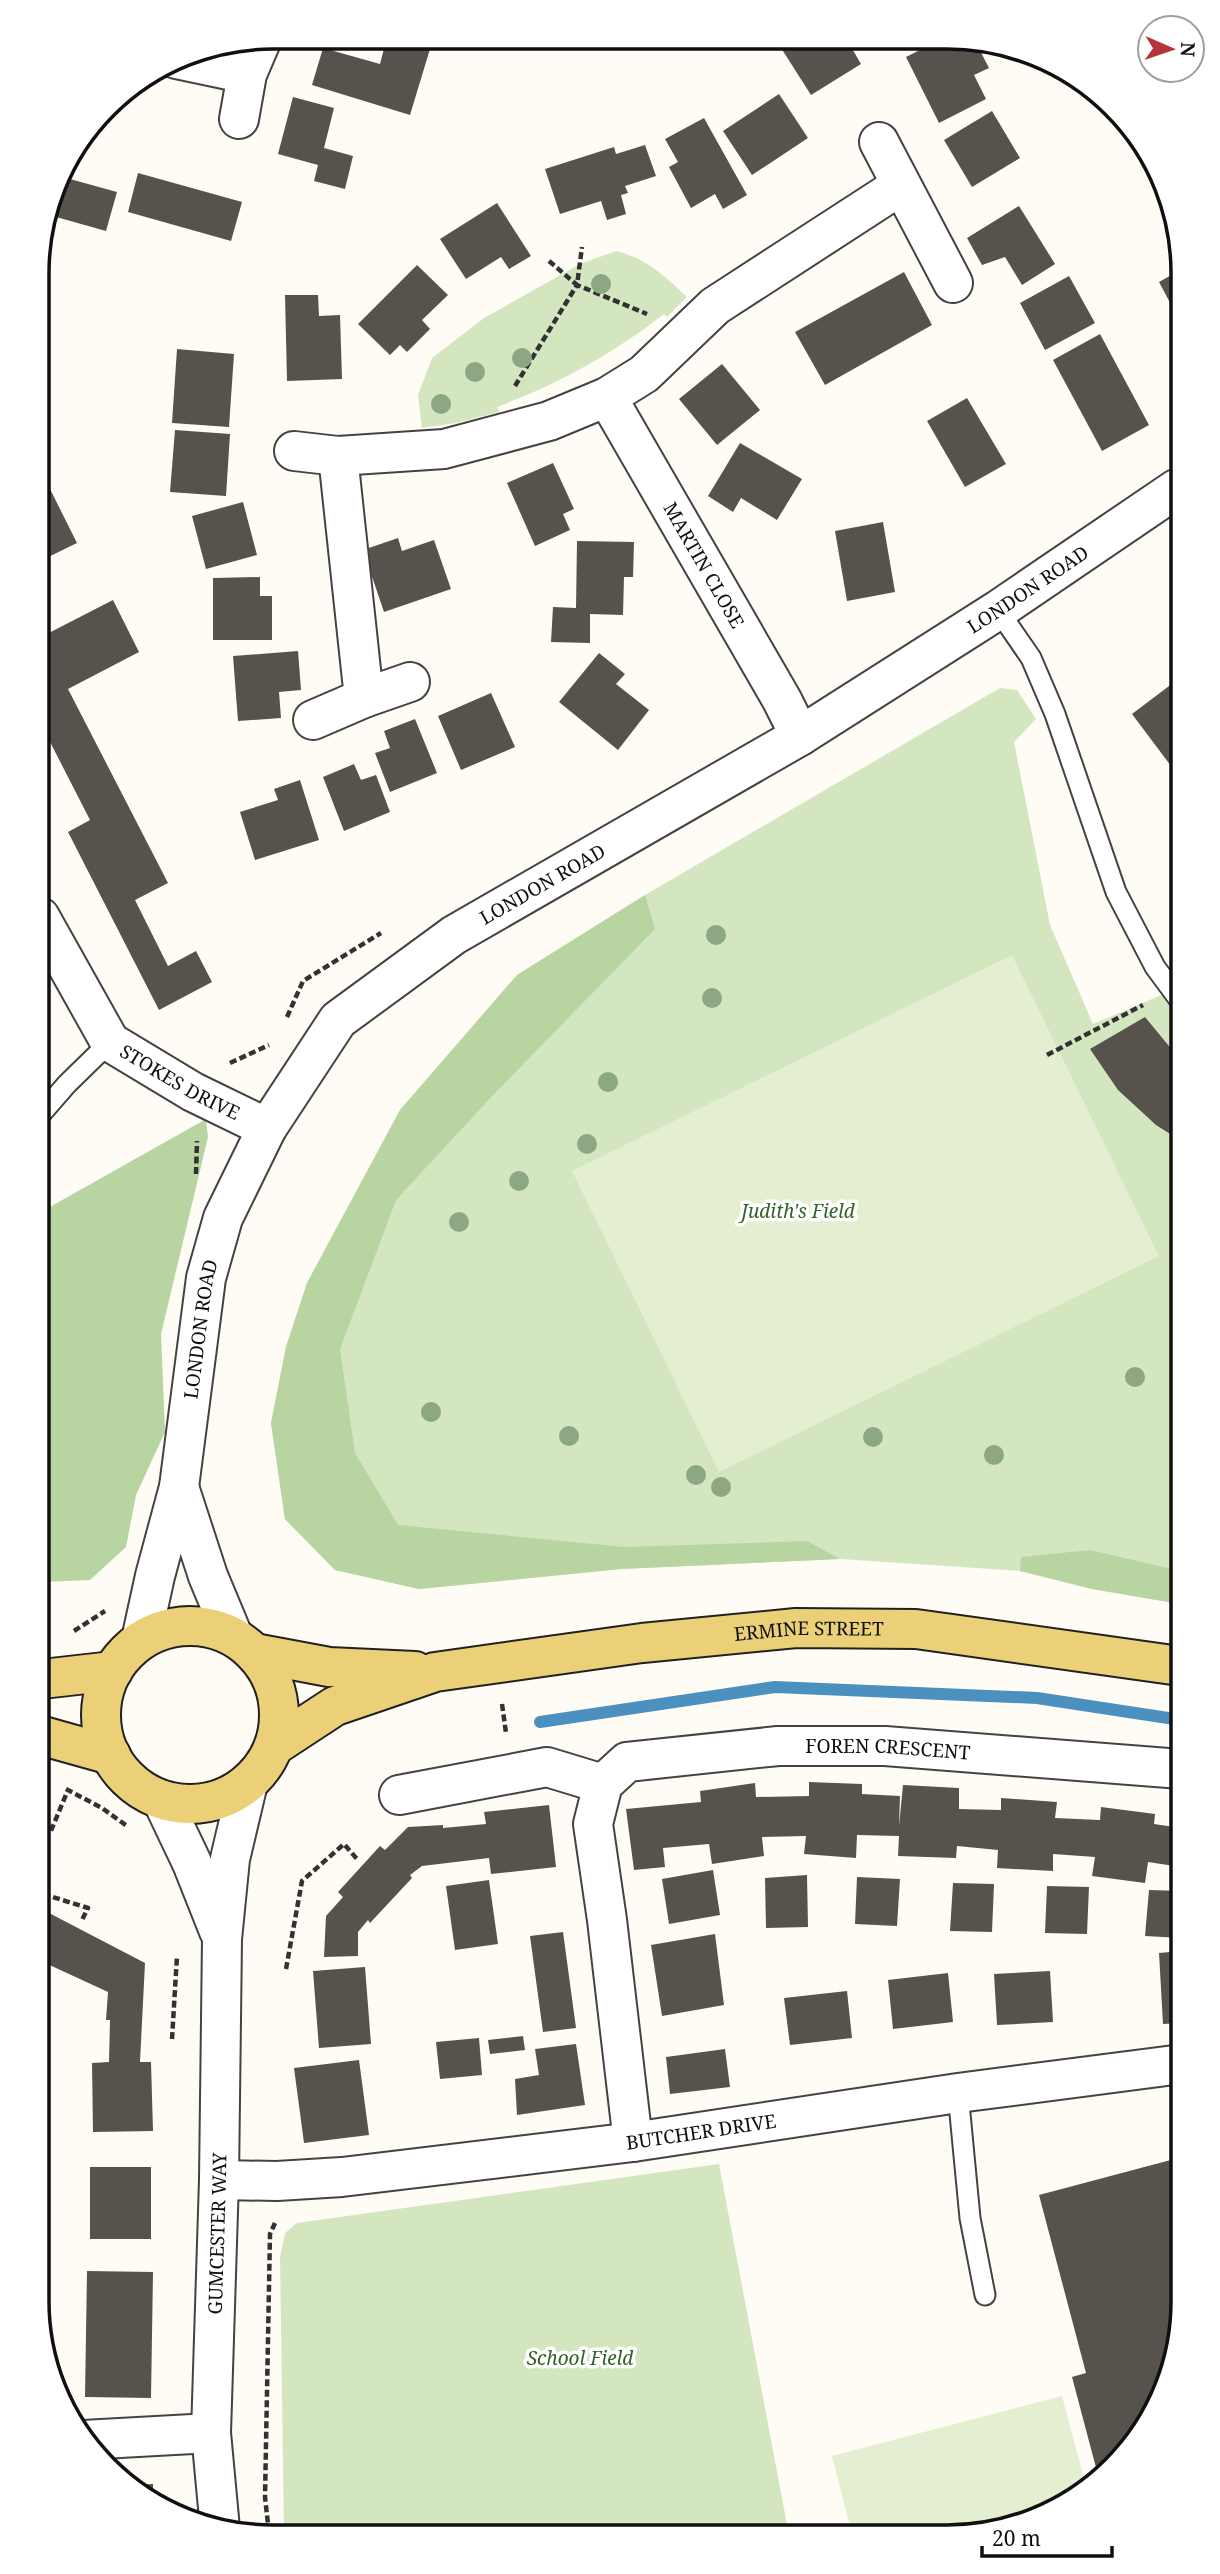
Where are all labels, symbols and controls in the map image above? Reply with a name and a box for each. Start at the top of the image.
north arrow [1136,14,1206,84]
text: N [1175,42,1201,58]
street label: MARTIN CLOSE [657,497,751,633]
street label: LONDON ROAD [962,539,1093,639]
street label: LONDON ROAD [475,838,610,931]
street label: STOKES DRIVE [115,1038,244,1126]
park label: Judith's Field [738,1198,856,1224]
street label: LONDON ROAD [177,1256,224,1401]
street label: ERMINE STREET [733,1615,884,1647]
street label: FOREN CRESCENT [805,1733,971,1766]
street label: BUTCHER DRIVE [625,2108,778,2156]
street label: GUMCESTER WAY [202,2152,232,2315]
park label: School Field [527,2345,634,2371]
scale bar [982,2514,1112,2558]
text: 20 m [992,2524,1041,2552]

